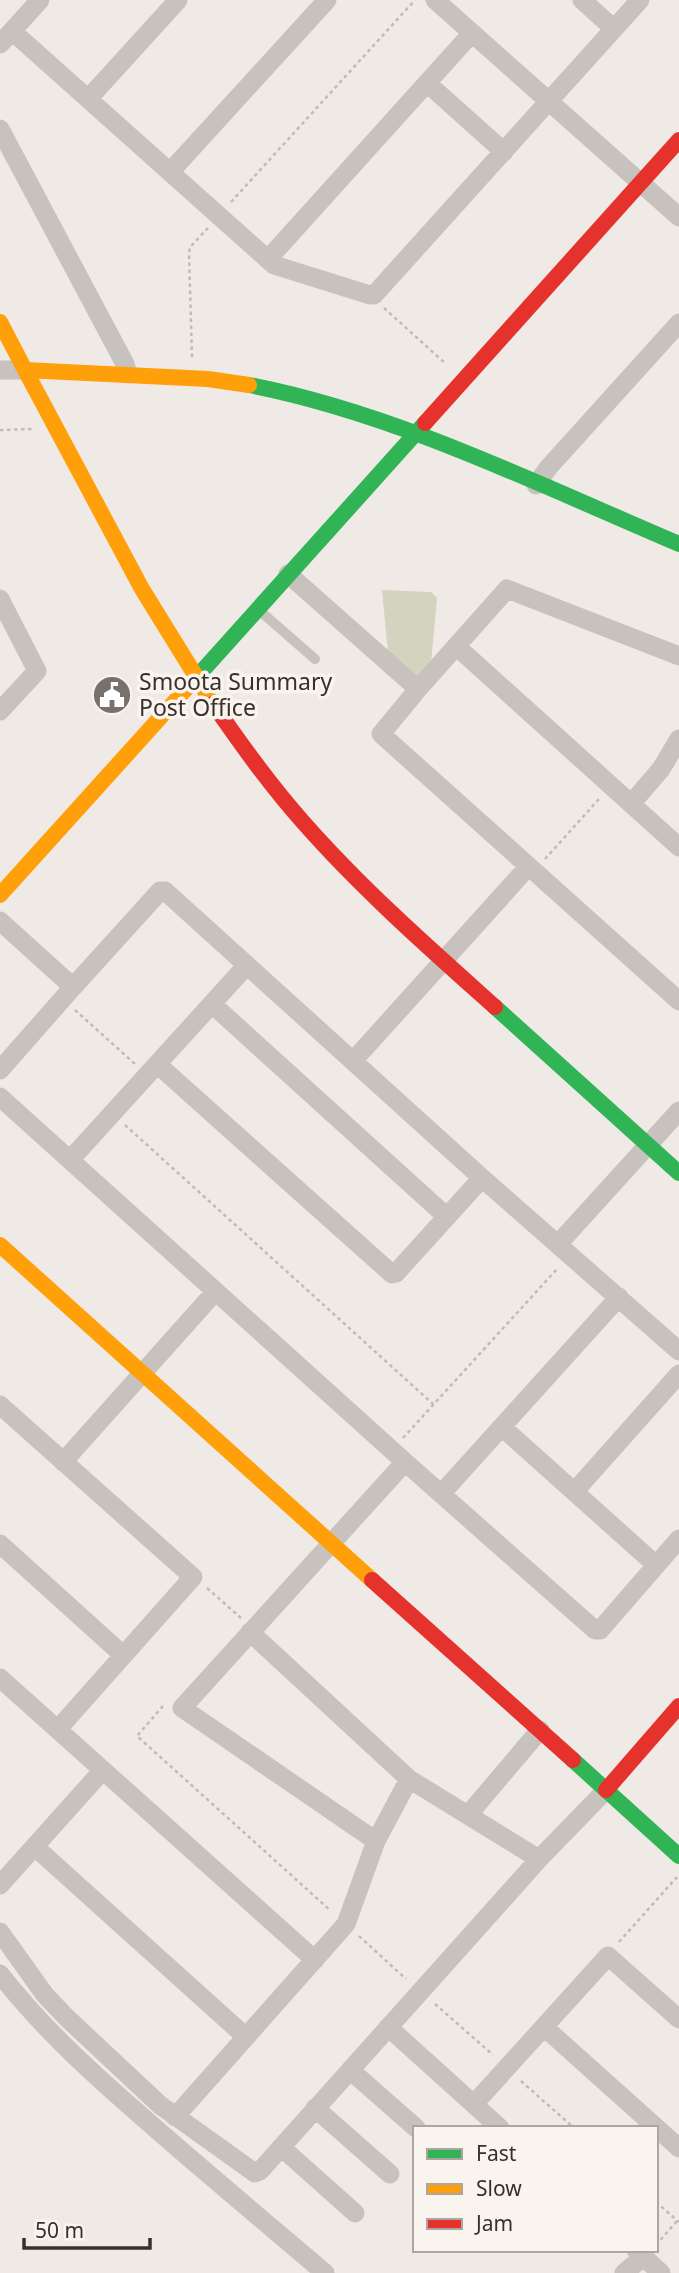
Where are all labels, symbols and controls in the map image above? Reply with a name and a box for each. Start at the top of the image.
place label: Smoota Summary Post Office [139,665,332,723]
public building icon: Smoota Summary Post Office [91,674,133,716]
legend [413,2126,658,2252]
text: Fast [476,2139,517,2167]
text: Slow [476,2174,522,2202]
scale bar [24,2206,150,2250]
text: Jam [474,2209,513,2237]
text: 50 m [35,2216,84,2244]

